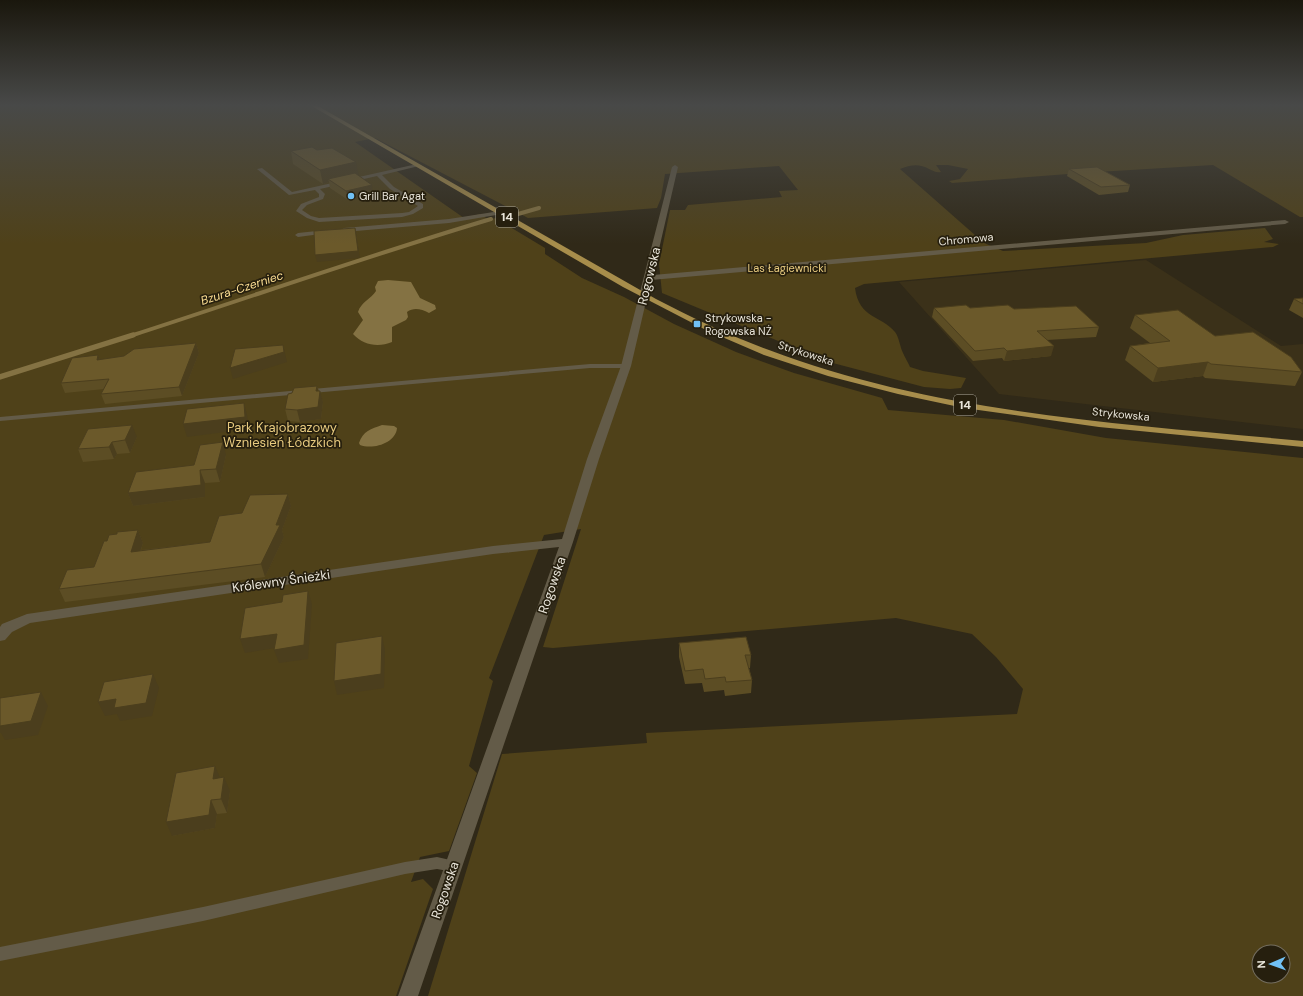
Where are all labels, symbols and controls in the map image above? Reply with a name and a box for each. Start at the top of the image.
place label: Grill Bar Agat [359,189,425,203]
marker: Grill Bar Agat [346,191,356,201]
road number: 14 [496,207,518,227]
street label: Chromowa [938,230,994,248]
street label: Rogowska [634,245,664,307]
park label: Las Łagiewnicki [748,261,826,275]
water label: Bzura-Czerniec [199,267,285,309]
place label: Strykowska - Rogowska NŻ [705,311,772,338]
marker: Strykowska - Rogowska NŻ [692,319,702,329]
street label: Strykowska [776,337,836,369]
road number: 14 [954,395,976,415]
street label: Strykowska [1092,404,1150,424]
park label: Park Krajobrazowy Wzniesień Łódzkich [223,419,341,451]
street label: Rogowska [534,554,570,616]
street label: Królewny Śnieżki [231,566,331,596]
street label: Rogowska [427,859,463,921]
north arrow [1251,944,1291,984]
text: N [1254,960,1268,969]

